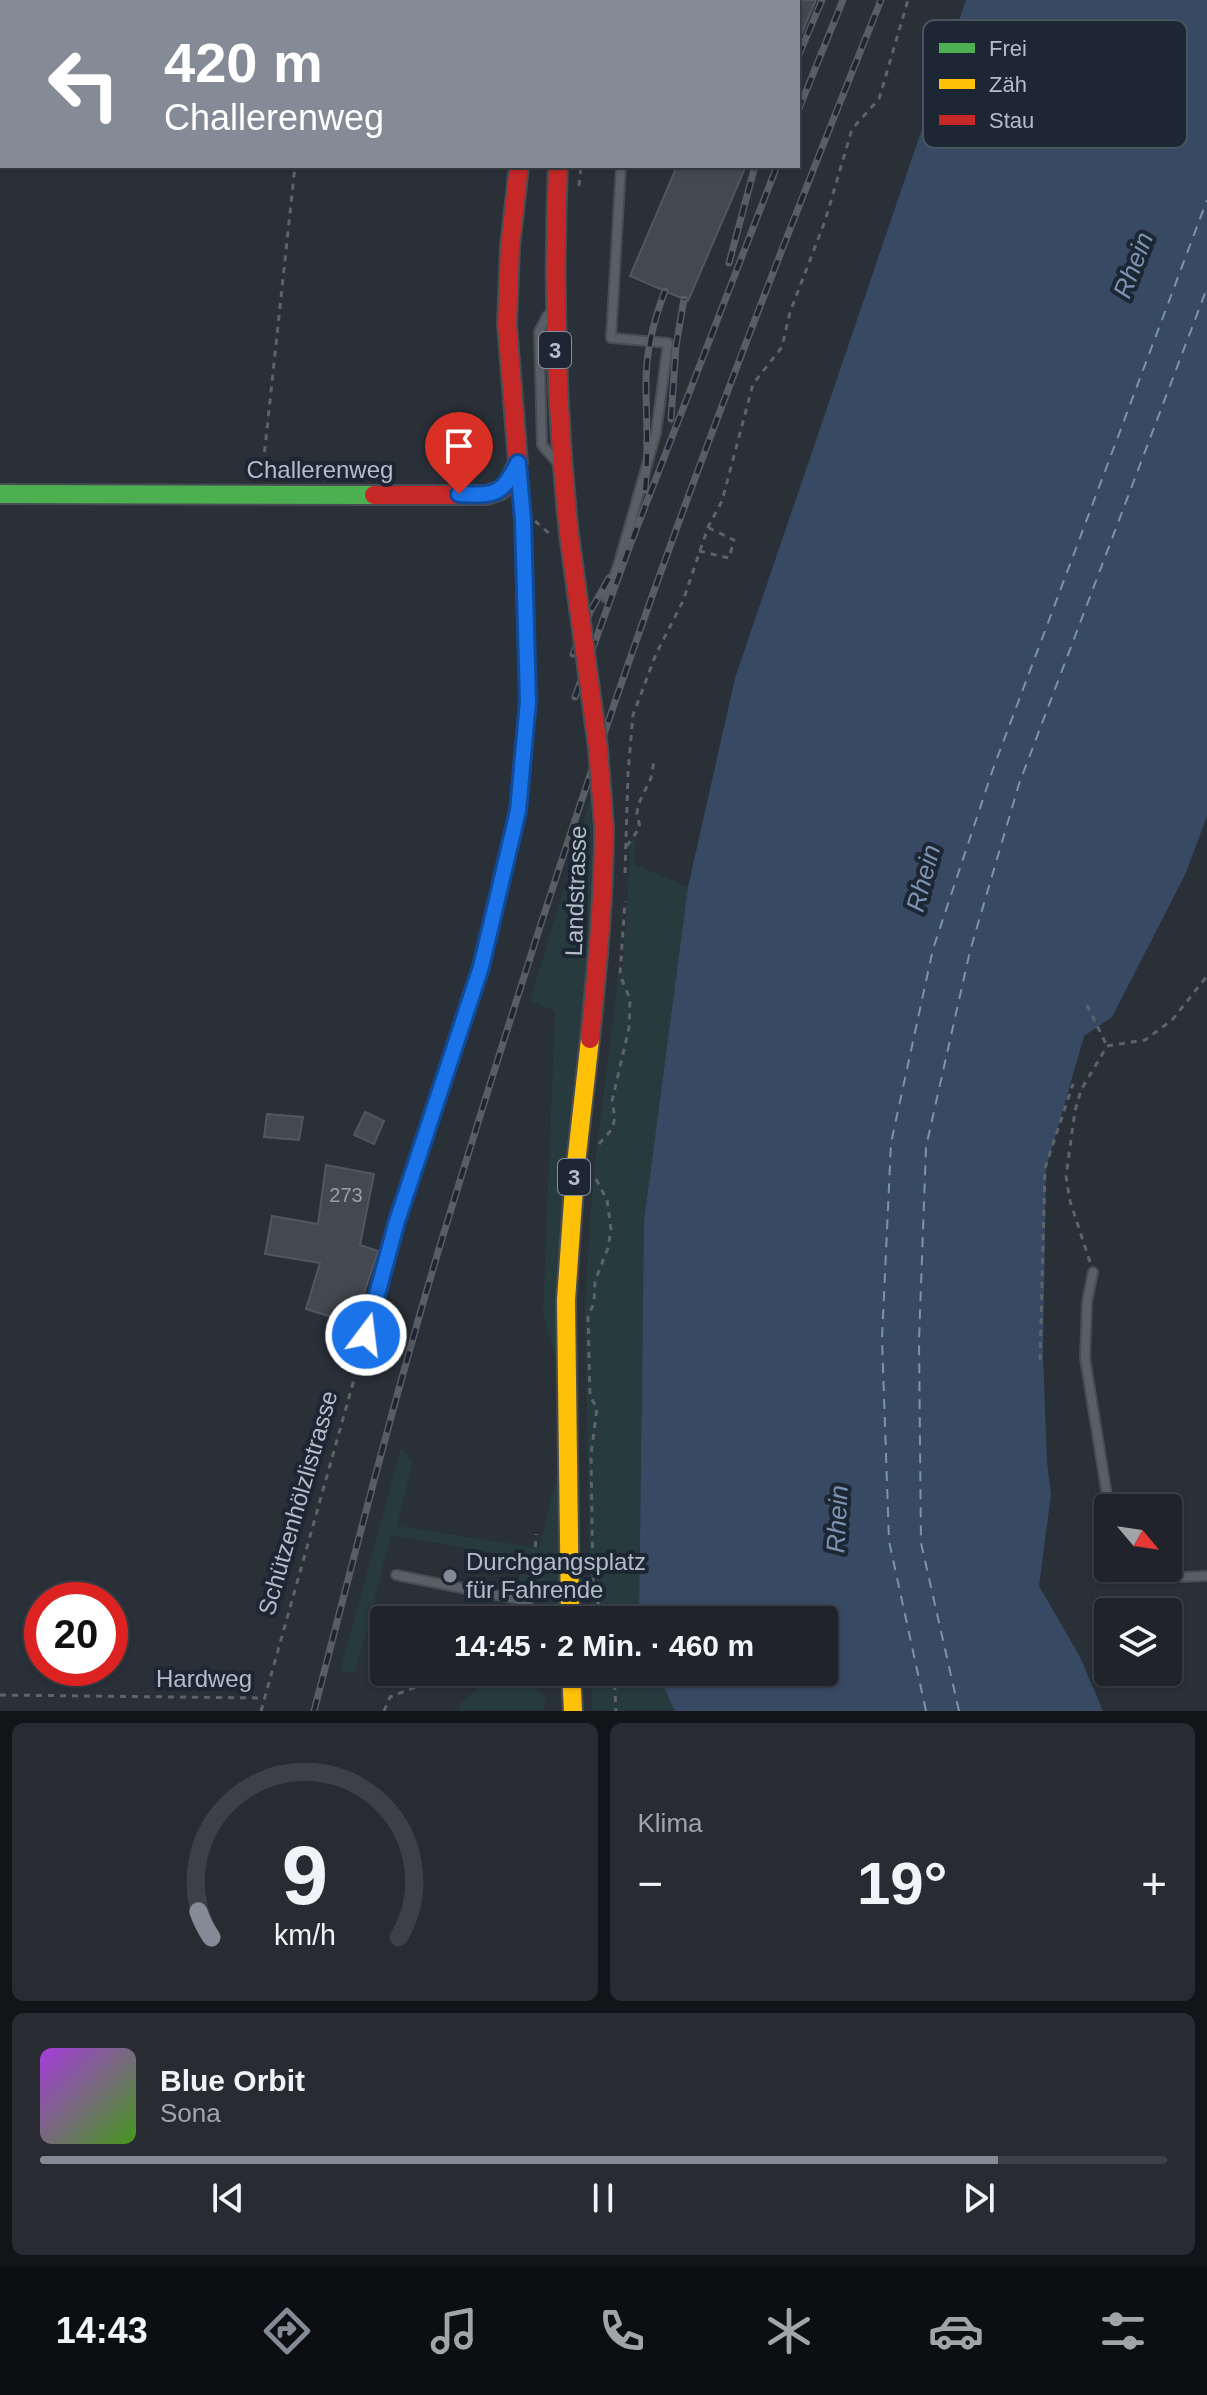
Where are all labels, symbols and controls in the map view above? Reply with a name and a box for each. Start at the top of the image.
legend [923,20,1187,148]
text: 420 m [164,31,323,94]
icon: left [32,32,136,136]
text: Frei [989,36,1027,61]
text: Zäh [989,72,1027,97]
text: Challerenweg [164,97,384,138]
text: Stau [989,108,1034,133]
water label: Rhein [1107,228,1159,302]
road number: 3 [539,332,571,368]
pin [425,412,493,494]
icon: arrive [437,424,481,468]
street label: Challerenweg [247,456,393,483]
street label: Landstrasse [560,825,591,957]
water label: Rhein [900,841,946,915]
road number: 3 [558,1159,590,1195]
house number: 273 [329,1184,363,1206]
position arrow [324,1293,408,1377]
street label: Schützenhölzlistrasse [253,1388,342,1618]
water label: Rhein [820,1484,854,1554]
north arrow [1094,1494,1182,1582]
map controls [1094,1494,1182,1686]
place label: Durchgangsplatz für Fahrende [466,1548,646,1603]
marker: Durchgangsplatz für Fahrende [441,1567,459,1585]
speed limit sign: 20 [24,1582,128,1686]
button: layers [1094,1598,1182,1686]
text: 14:45 · 2 Min. · 460 m [454,1629,754,1662]
street label: Hardweg [156,1665,252,1692]
text: Klima [638,1808,703,1838]
text: 9 [282,1829,328,1922]
text: 19° [857,1850,948,1917]
text: − [638,1859,663,1908]
text: + [1141,1859,1167,1908]
text: km/h [274,1919,336,1951]
text: Blue Orbit [160,2064,305,2097]
text: Sona [160,2098,221,2128]
icon: previous [206,2176,250,2220]
icon: pause [581,2176,625,2220]
icon: next [957,2176,1001,2220]
icon: directions [259,2303,315,2359]
icon: music [426,2303,482,2359]
icon: phone [594,2303,650,2359]
icon: climate [761,2303,817,2359]
icon: car [928,2303,984,2359]
icon: filters [1095,2303,1151,2359]
text: 14:43 [56,2310,148,2351]

